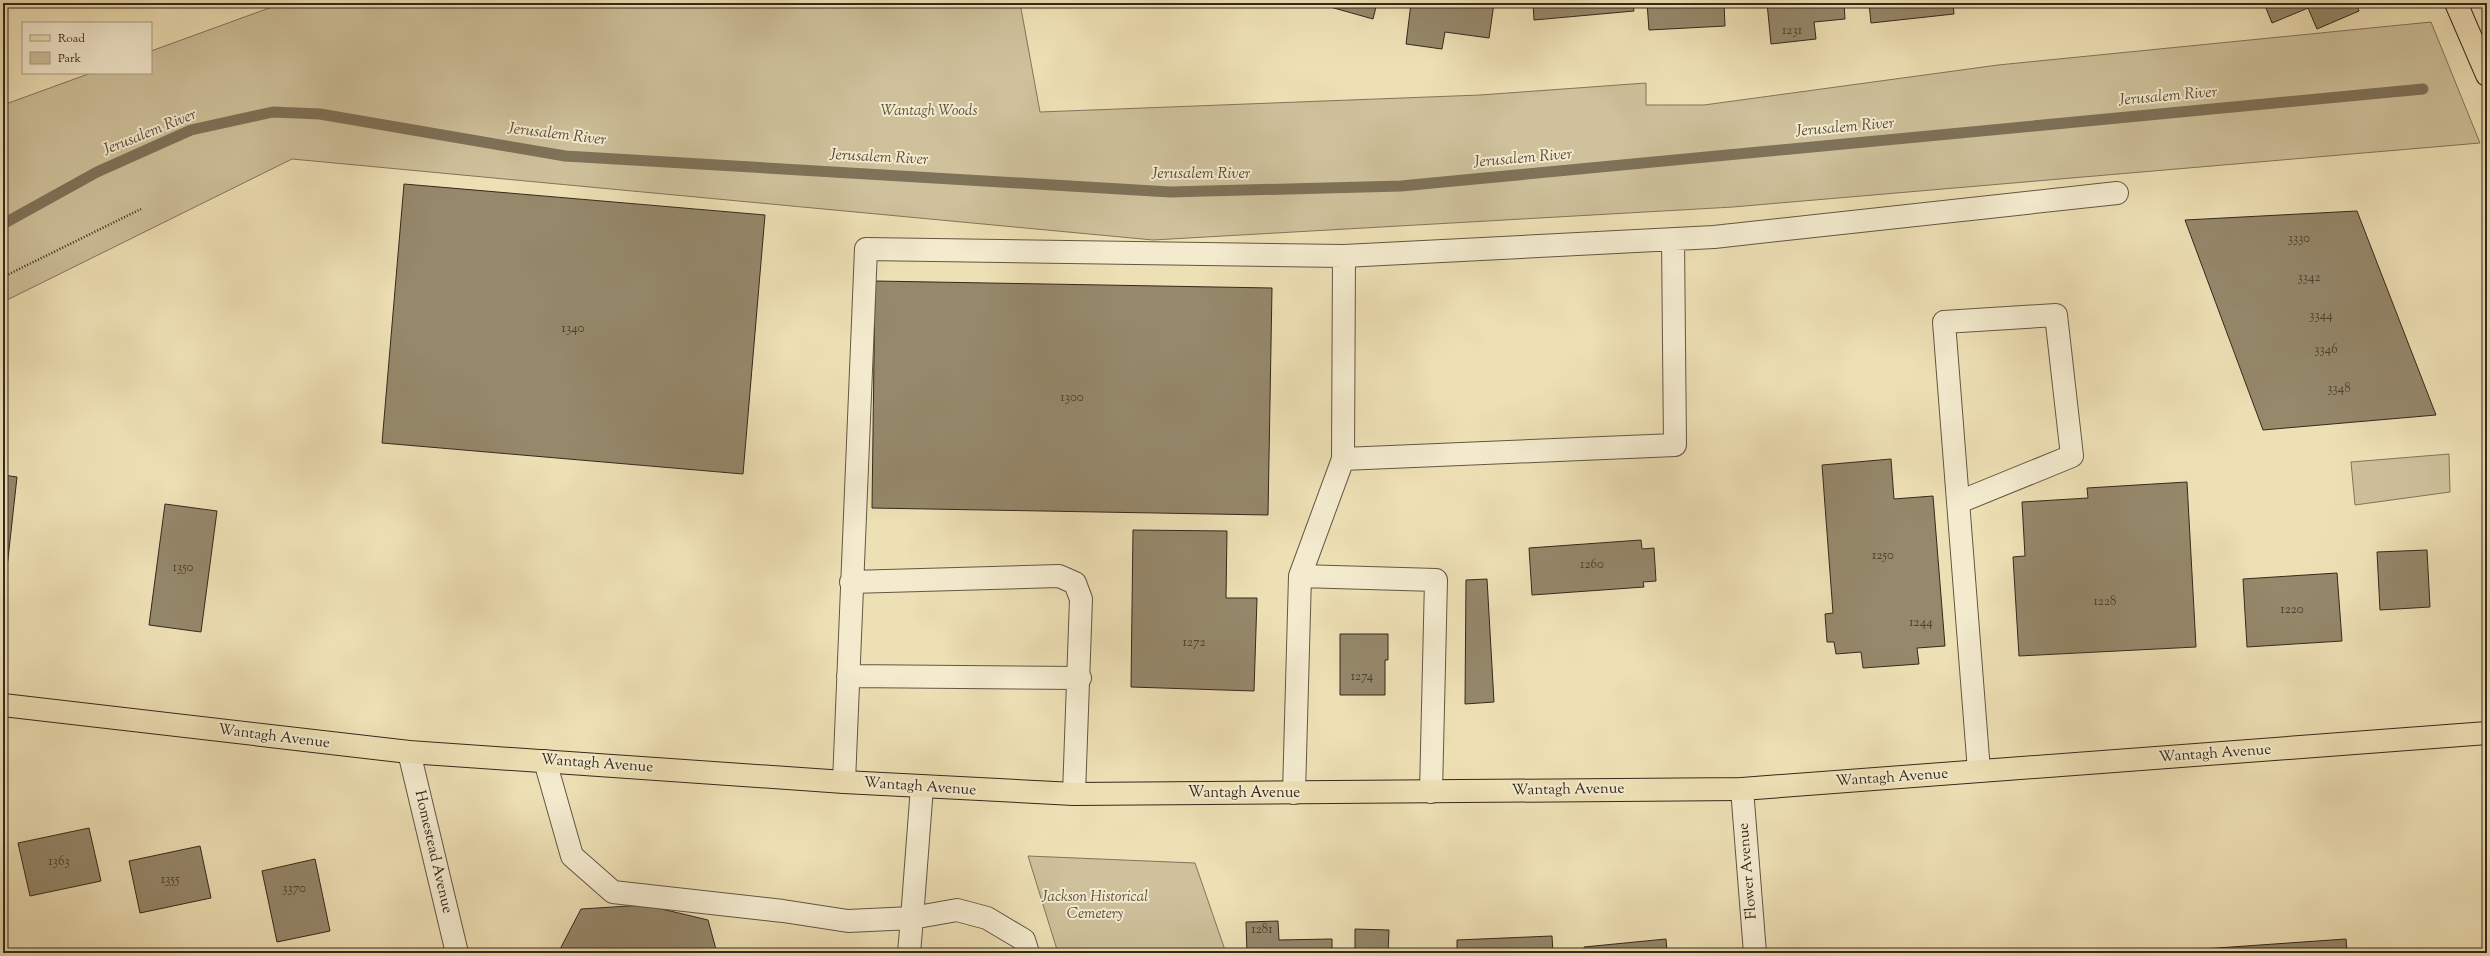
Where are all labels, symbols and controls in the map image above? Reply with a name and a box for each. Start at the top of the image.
legend [22,22,152,74]
house number: 1231 [1782,22,1803,40]
text: Road [58,30,85,48]
text: Park [58,50,81,68]
water label: Jerusalem River [2117,81,2219,113]
park label: Wantagh Woods [881,101,977,122]
water label: Jerusalem River [99,104,201,163]
water label: Jerusalem River [1794,112,1896,144]
water label: Jerusalem River [505,117,608,152]
water label: Jerusalem River [1472,143,1574,175]
water label: Jerusalem River [828,144,929,172]
water label: Jerusalem River [1151,163,1251,186]
house number: 3330 [2288,230,2310,248]
house number: 3342 [2297,269,2321,287]
house number: 3344 [2309,307,2333,325]
house number: 1340 [562,320,585,338]
house number: 3346 [2314,341,2338,359]
house number: 3348 [2327,380,2351,398]
house number: 1300 [1060,389,1084,407]
house number: 1250 [1872,547,1894,565]
house number: 1260 [1580,556,1604,574]
house number: 1350 [173,559,194,577]
house number: 1228 [2093,593,2117,611]
house number: 1220 [2280,601,2304,619]
house number: 1244 [1909,614,1933,632]
house number: 1272 [1183,634,1205,652]
house number: 1274 [1351,668,1374,686]
street label: Wantagh Avenue [217,720,331,754]
street label: Wantagh Avenue [2158,740,2272,768]
street label: Wantagh Avenue [540,750,654,778]
street label: Wantagh Avenue [1835,764,1949,792]
street label: Wantagh Avenue [863,773,977,801]
street label: Wantagh Avenue [1511,779,1625,801]
street label: Wantagh Avenue [1188,783,1300,804]
street label: Homestead Avenue [409,788,457,916]
street label: Flower Avenue [1733,822,1763,920]
house number: 1363 [48,853,70,871]
house number: 1355 [161,871,180,889]
house number: 3370 [282,880,306,898]
park label: Jackson Historical Cemetery [1041,887,1148,925]
house number: 1281 [1251,921,1273,939]

